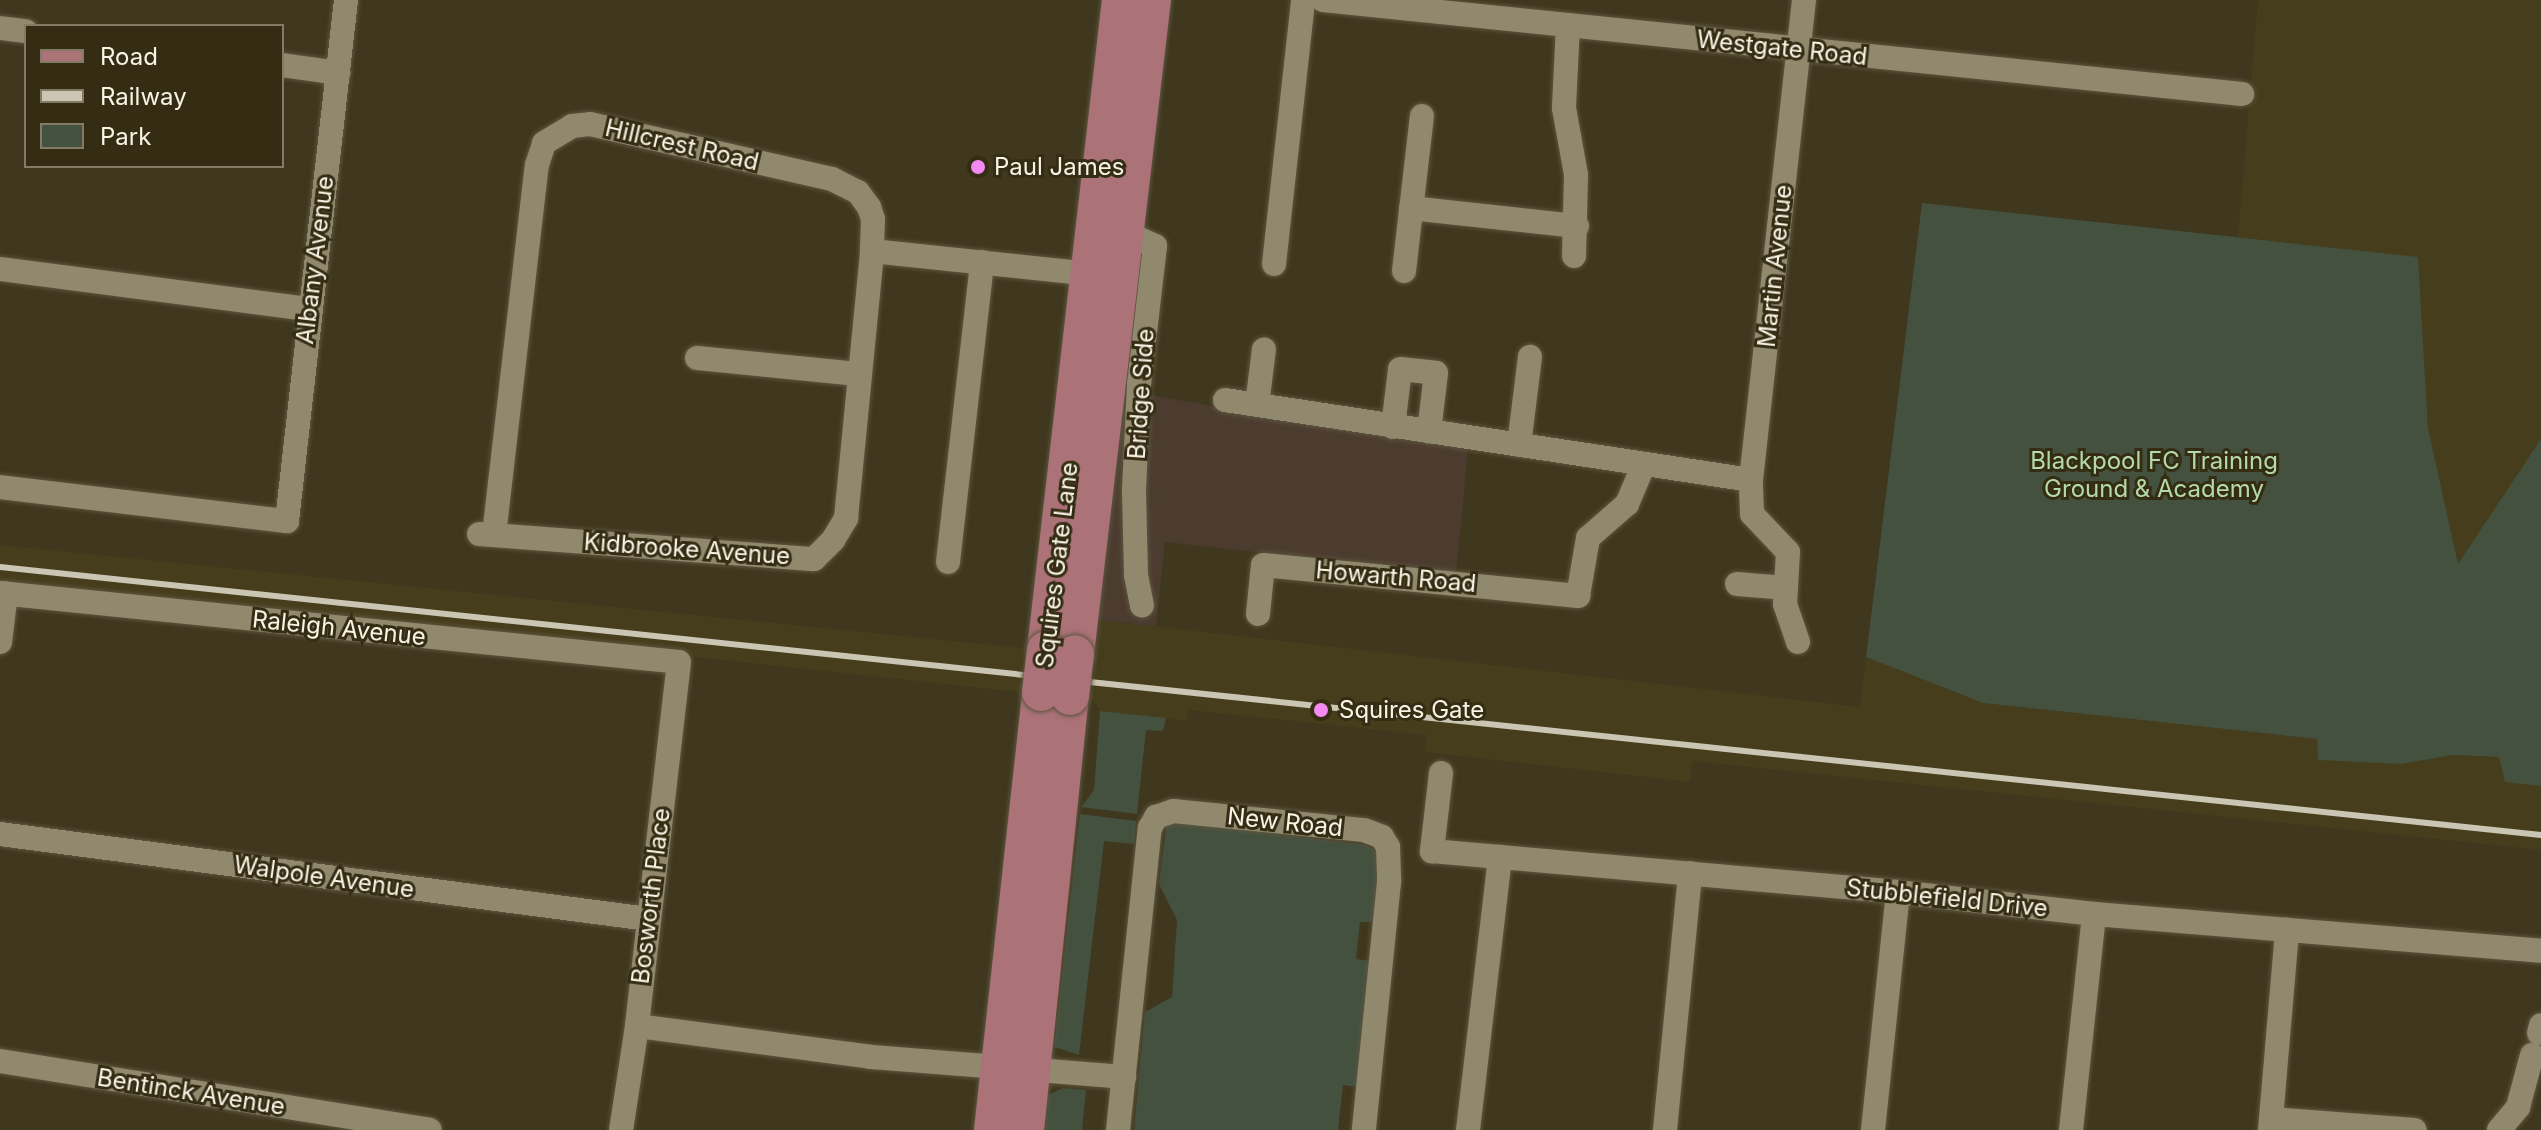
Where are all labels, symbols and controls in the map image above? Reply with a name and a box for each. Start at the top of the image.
legend [24,24,284,168]
street label: Westgate Road [1695,25,1869,71]
text: Road [100,42,158,71]
text: Railway [100,82,187,111]
street label: Hillcrest Road [602,113,762,177]
text: Park [100,122,151,151]
place label: Paul James [994,153,1124,181]
marker: Paul James [969,158,987,176]
street label: Albany Avenue [290,174,340,346]
street label: Martin Avenue [1752,183,1798,349]
street label: Bridge Side [1122,328,1160,460]
park label: Blackpool FC Training Ground & Academy [2030,447,2278,503]
street label: Squires Gate Lane [1030,460,1084,670]
street label: Kidbrooke Avenue [583,527,791,571]
street label: Howarth Road [1315,556,1477,598]
street label: Raleigh Avenue [251,605,427,651]
place label: Squires Gate [1339,696,1484,724]
marker: Squires Gate [1310,699,1332,721]
street label: New Road [1226,802,1344,842]
street label: Bosworth Place [626,806,676,986]
street label: Walpole Avenue [232,850,416,904]
street label: Stubblefield Drive [1845,873,2049,923]
street label: Bentinck Avenue [95,1063,287,1121]

